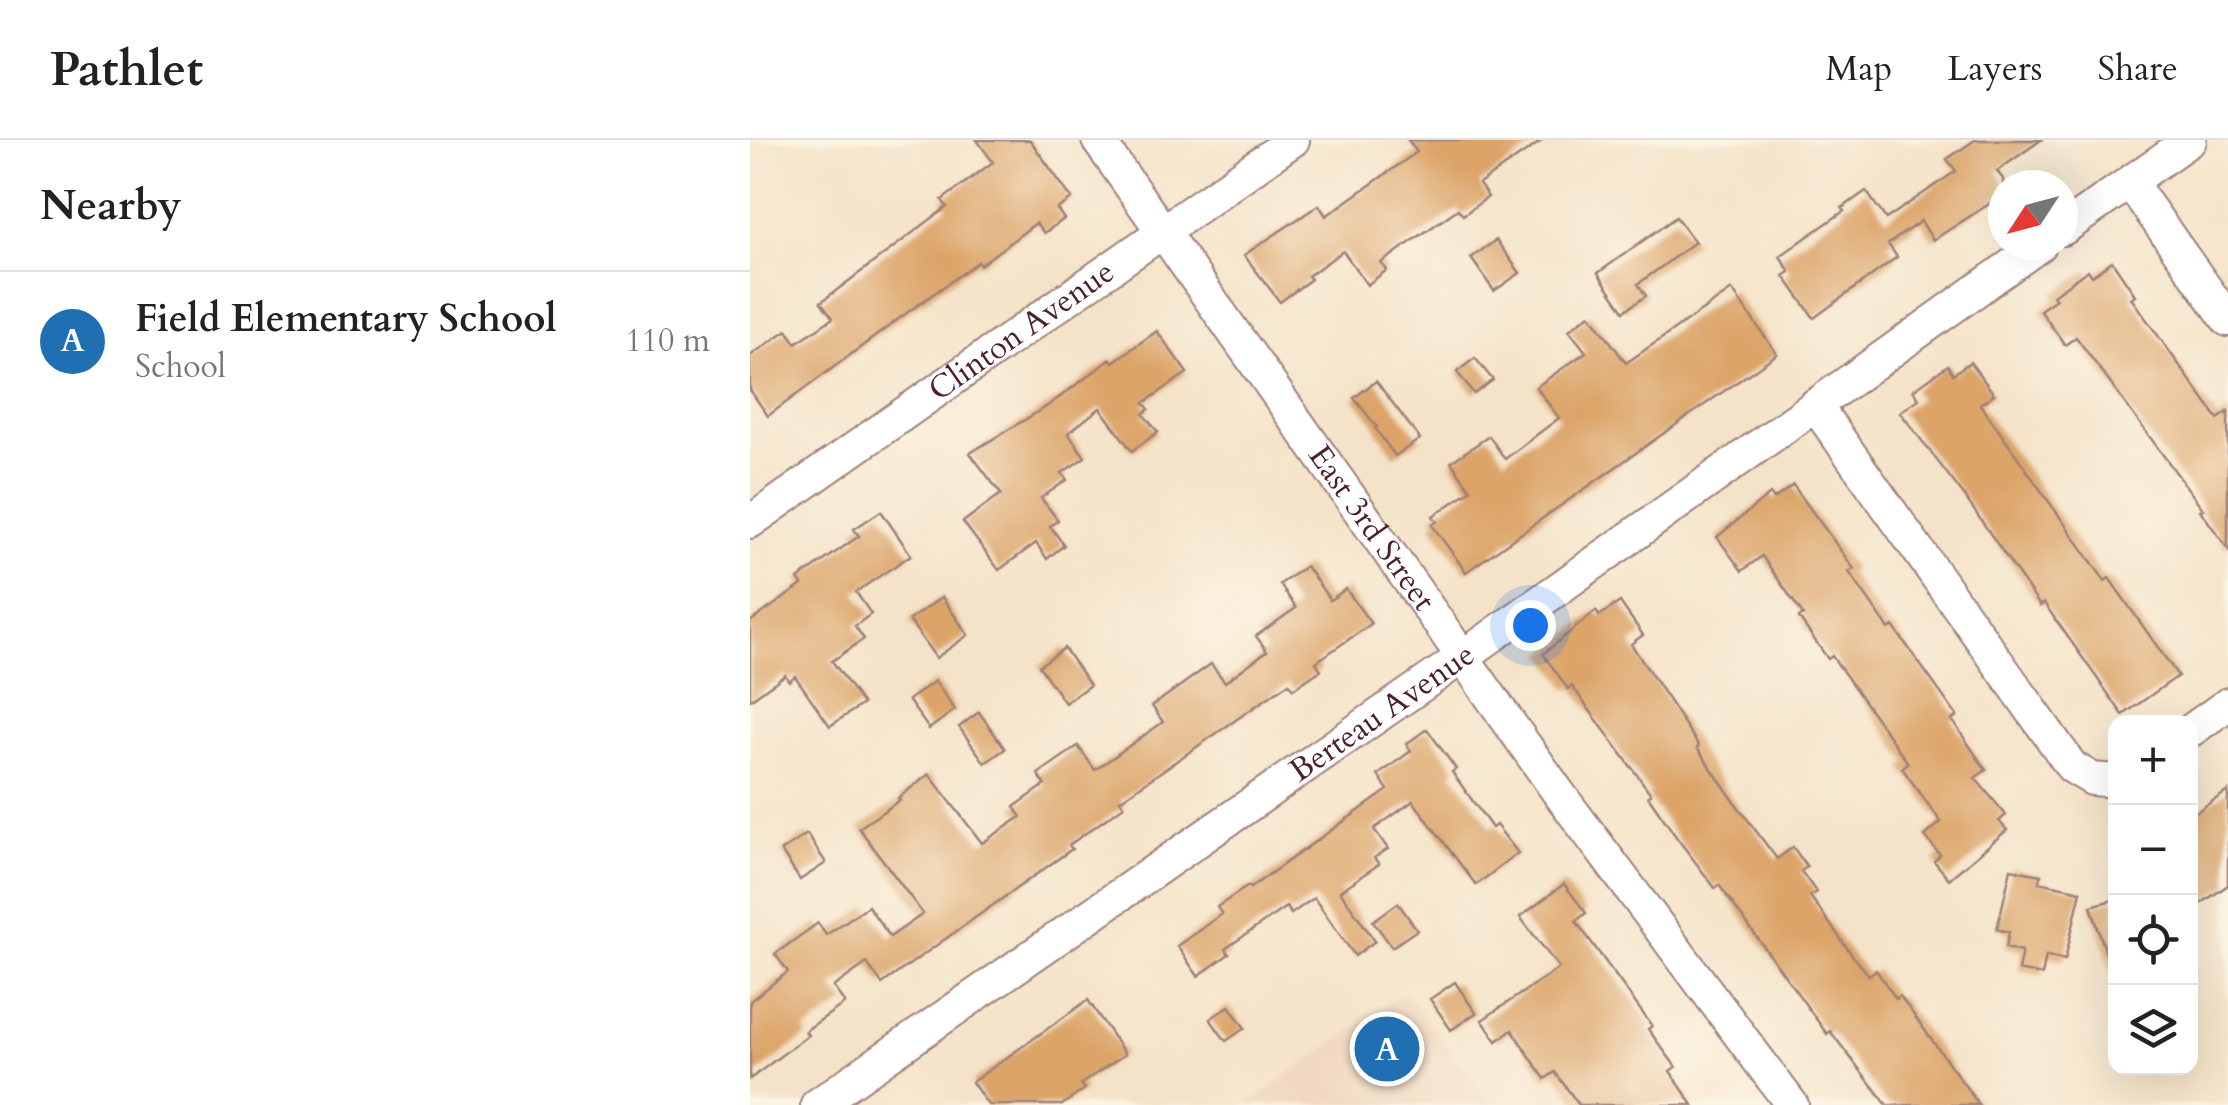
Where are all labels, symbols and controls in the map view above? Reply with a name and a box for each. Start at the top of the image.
text: Pathlet [50,37,203,102]
text: Map [1826,45,1892,93]
text: Layers [1947,45,2042,93]
text: Share [2097,45,2178,93]
north arrow [1988,170,2078,260]
text: Nearby [40,177,182,234]
street label: Clinton Avenue [920,250,1123,412]
text: Field Elementary School [135,293,557,345]
text: A [60,319,85,363]
text: 110 m [625,319,710,363]
text: School [135,345,226,389]
street label: East 3rd Street [1298,436,1446,620]
your location [1505,600,1556,651]
street label: Berteau Avenue [1281,633,1484,792]
map controls [2108,715,2198,1075]
button: + [2108,715,2198,805]
button: − [2108,805,2198,895]
button: locate [2108,895,2198,985]
button: layers [2108,985,2198,1075]
pin: A [1354,1012,1420,1086]

